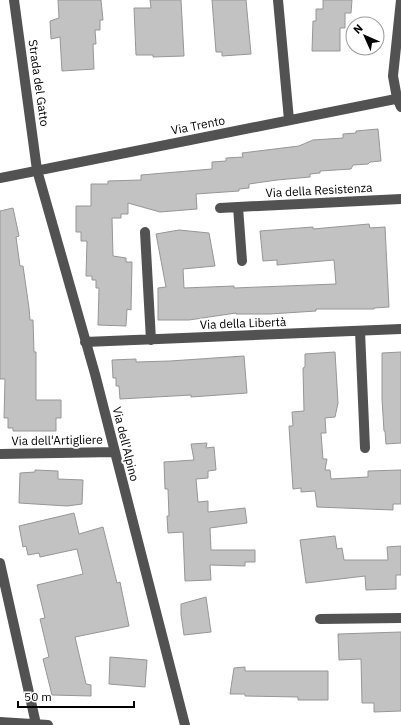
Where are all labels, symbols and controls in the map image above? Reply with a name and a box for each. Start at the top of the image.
north arrow [345,16,385,56]
text: N [350,21,366,37]
street label: Strada del Gatto [25,39,53,128]
street label: Via Trento [170,112,226,138]
street label: Via della Resistenza [265,180,373,200]
street label: Via della Libertà [200,314,287,332]
street label: Via dell'Alpino [109,405,143,483]
street label: Via dell'Artigliere [11,432,103,448]
scale bar [18,683,134,709]
text: 50 m [24,689,52,704]

